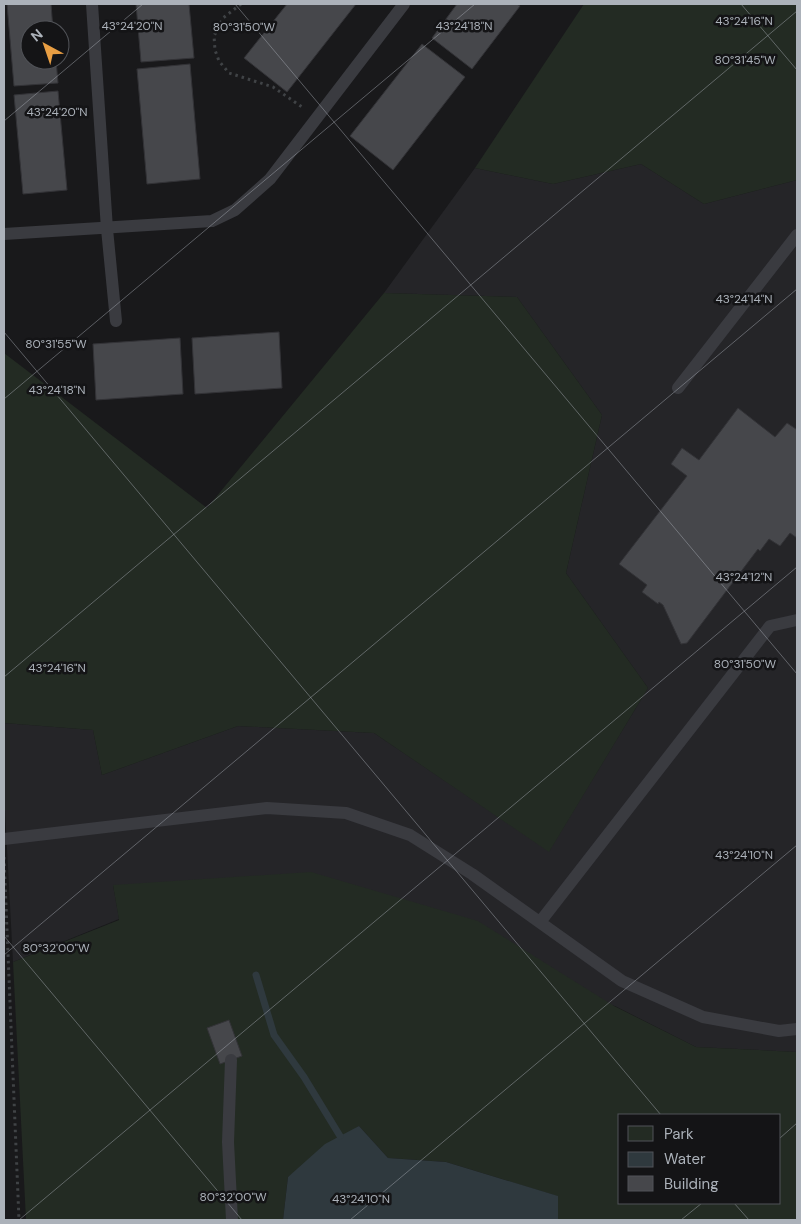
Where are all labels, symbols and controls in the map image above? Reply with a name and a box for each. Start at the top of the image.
text: 43°24'16"N [715,13,773,29]
text: 43°24'20"N [101,18,163,34]
text: 43°24'18"N [435,18,493,34]
text: 80°31'50"W [213,19,276,35]
north arrow [20,20,70,70]
text: N [27,25,46,45]
text: 80°31'45"W [714,52,776,68]
text: 43°24'20"N [26,104,88,120]
text: 43°24'14"N [715,291,773,307]
text: 80°31'55"W [25,336,87,352]
text: 43°24'18"N [28,382,86,398]
text: 43°24'12"N [716,569,772,585]
text: 80°31'50"W [714,656,777,672]
text: 43°24'16"N [28,660,86,676]
text: 43°24'10"N [715,847,773,863]
text: 80°32'00"W [22,940,90,956]
legend [618,1114,781,1204]
text: Park [664,1124,694,1144]
text: Water [664,1149,706,1169]
text: Building [664,1174,719,1194]
text: 80°32'00"W [199,1189,267,1205]
text: 43°24'10"N [332,1191,390,1207]

